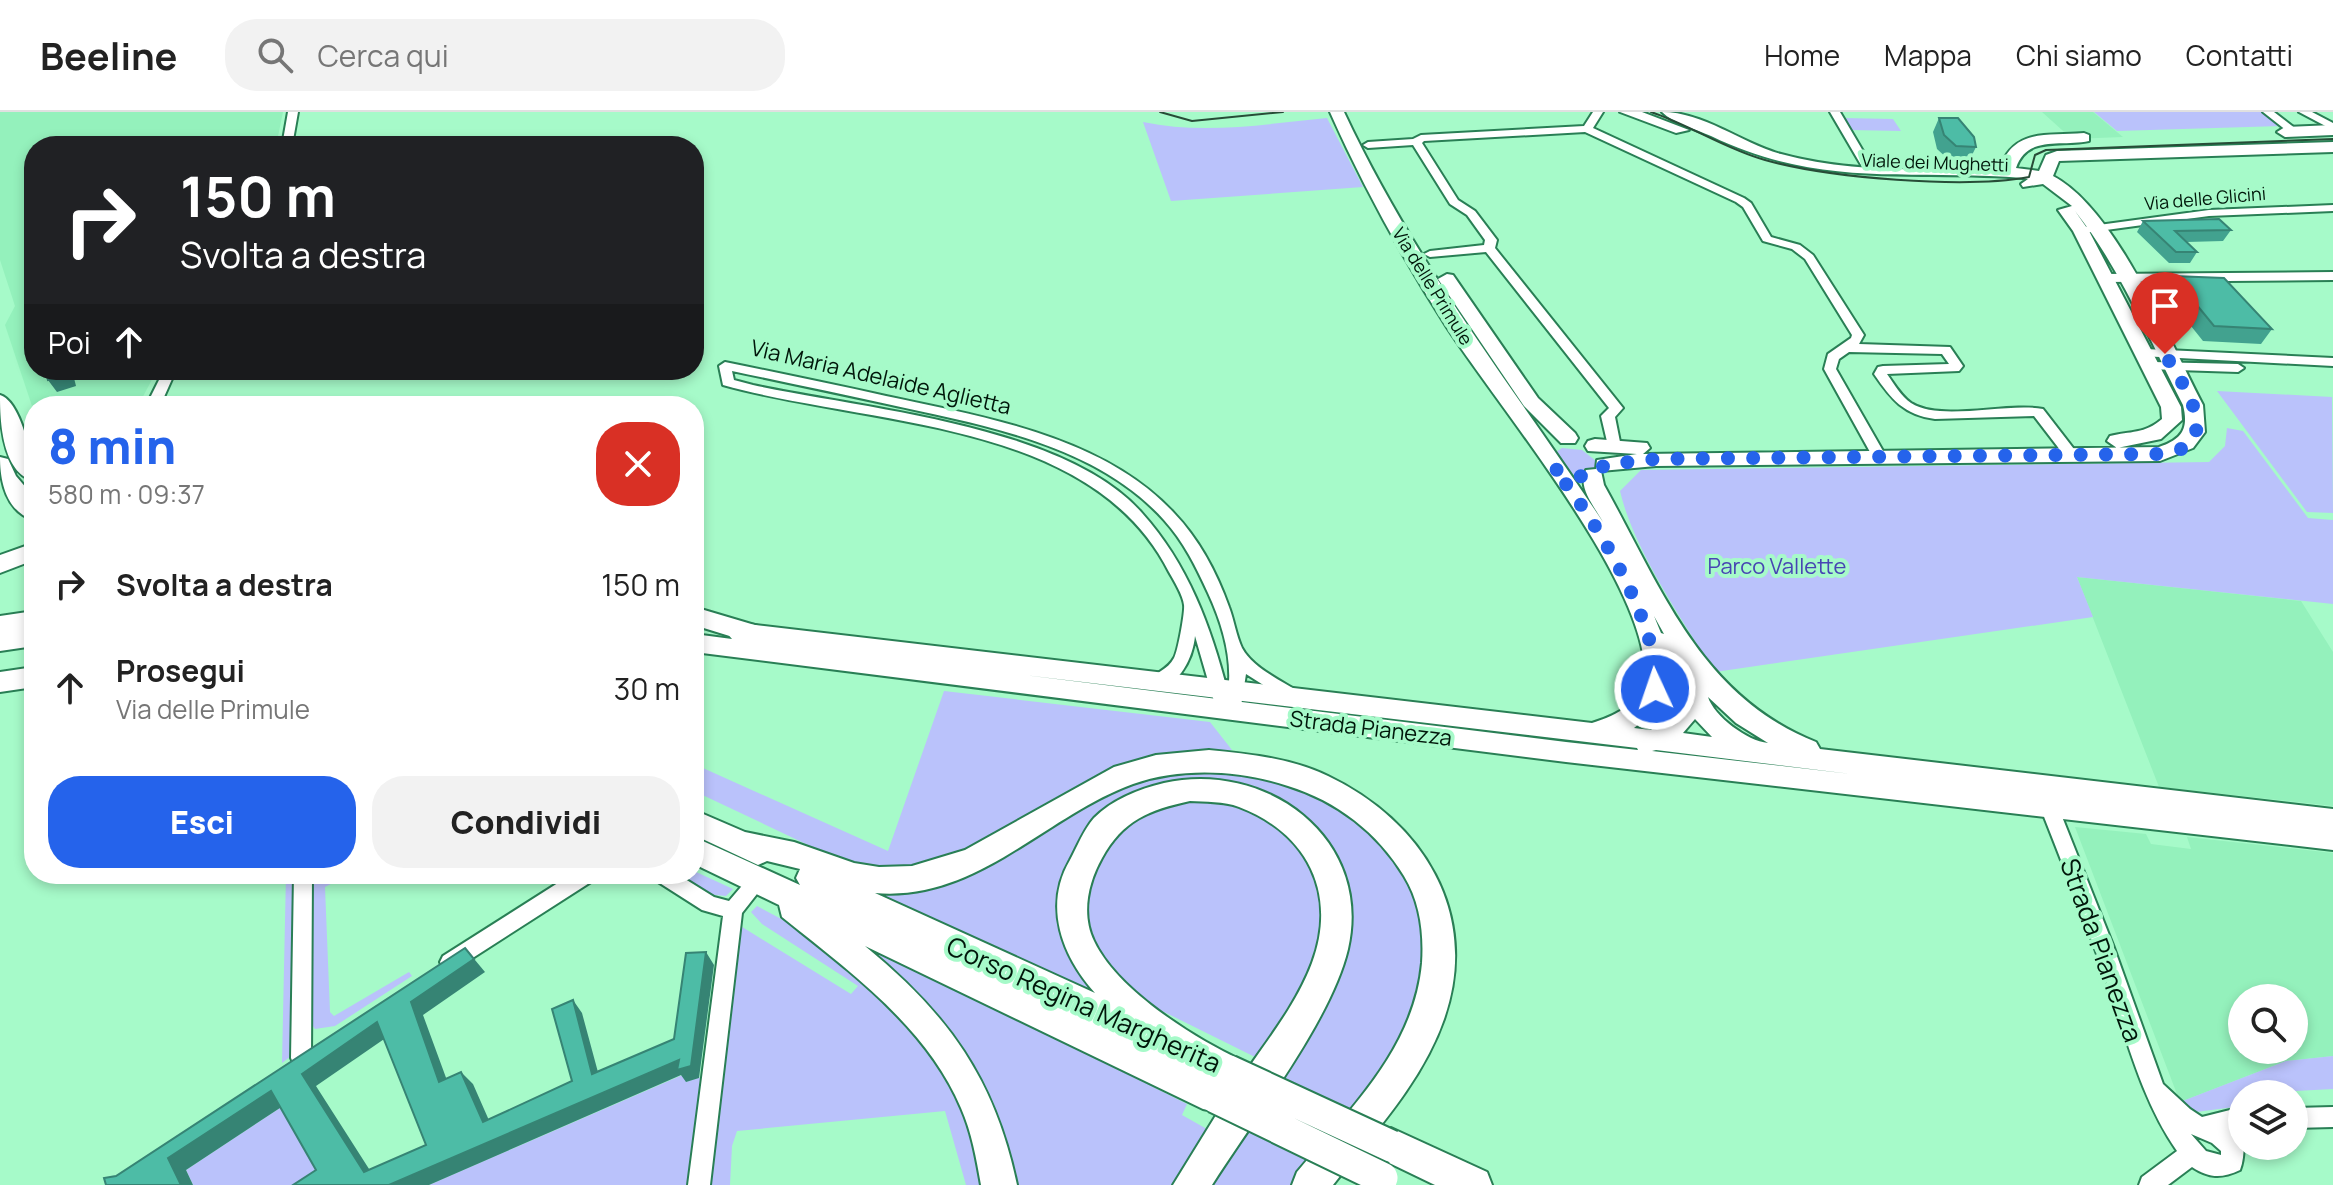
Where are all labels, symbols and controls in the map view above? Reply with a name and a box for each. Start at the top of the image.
search box [225,19,785,91]
text: Beeline [40,29,177,81]
icon: search [253,33,297,77]
text: Cerca qui [317,35,449,76]
text: Home [1764,36,1840,74]
text: Mappa [1884,36,1972,74]
text: Chi siamo [2016,36,2142,74]
text: Contatti [2186,36,2293,74]
street label: Viale dei Mughetti [1861,147,2009,177]
text: 150 m [180,157,336,234]
icon: right [48,168,152,272]
street label: Via delle Glicini [2143,181,2267,215]
street label: Via delle Primule [1387,223,1479,349]
text: Svolta a destra [180,230,426,279]
pin [2131,272,2199,354]
icon: arrive [2143,284,2187,328]
icon: ahead [107,320,151,364]
text: Poi [48,322,91,363]
street label: Via Maria Adelaide Aglietta [748,332,1014,422]
text: 8 min [48,413,176,478]
button: close [596,422,680,506]
text: 580 m · 09:37 [48,476,205,512]
park label: Parco Vallette [1708,551,1847,581]
icon: right [48,562,92,606]
text: Svolta a destra [116,564,333,605]
text: 150 m [601,564,680,605]
position arrow [1613,647,1697,731]
text: Prosegui [116,650,245,691]
icon: ahead [48,666,92,710]
text: 30 m [614,668,680,709]
text: Via delle Primule [116,691,310,727]
street label: Strada Pianezza [1288,703,1454,753]
button: Esci [48,776,356,868]
button: Condividi [372,776,680,868]
street label: Strada Pianezza [2052,853,2152,1047]
street label: Corso Regina Margherita [941,927,1227,1081]
map controls [2228,984,2308,1160]
button: search [2228,984,2308,1064]
button: layers [2228,1080,2308,1160]

